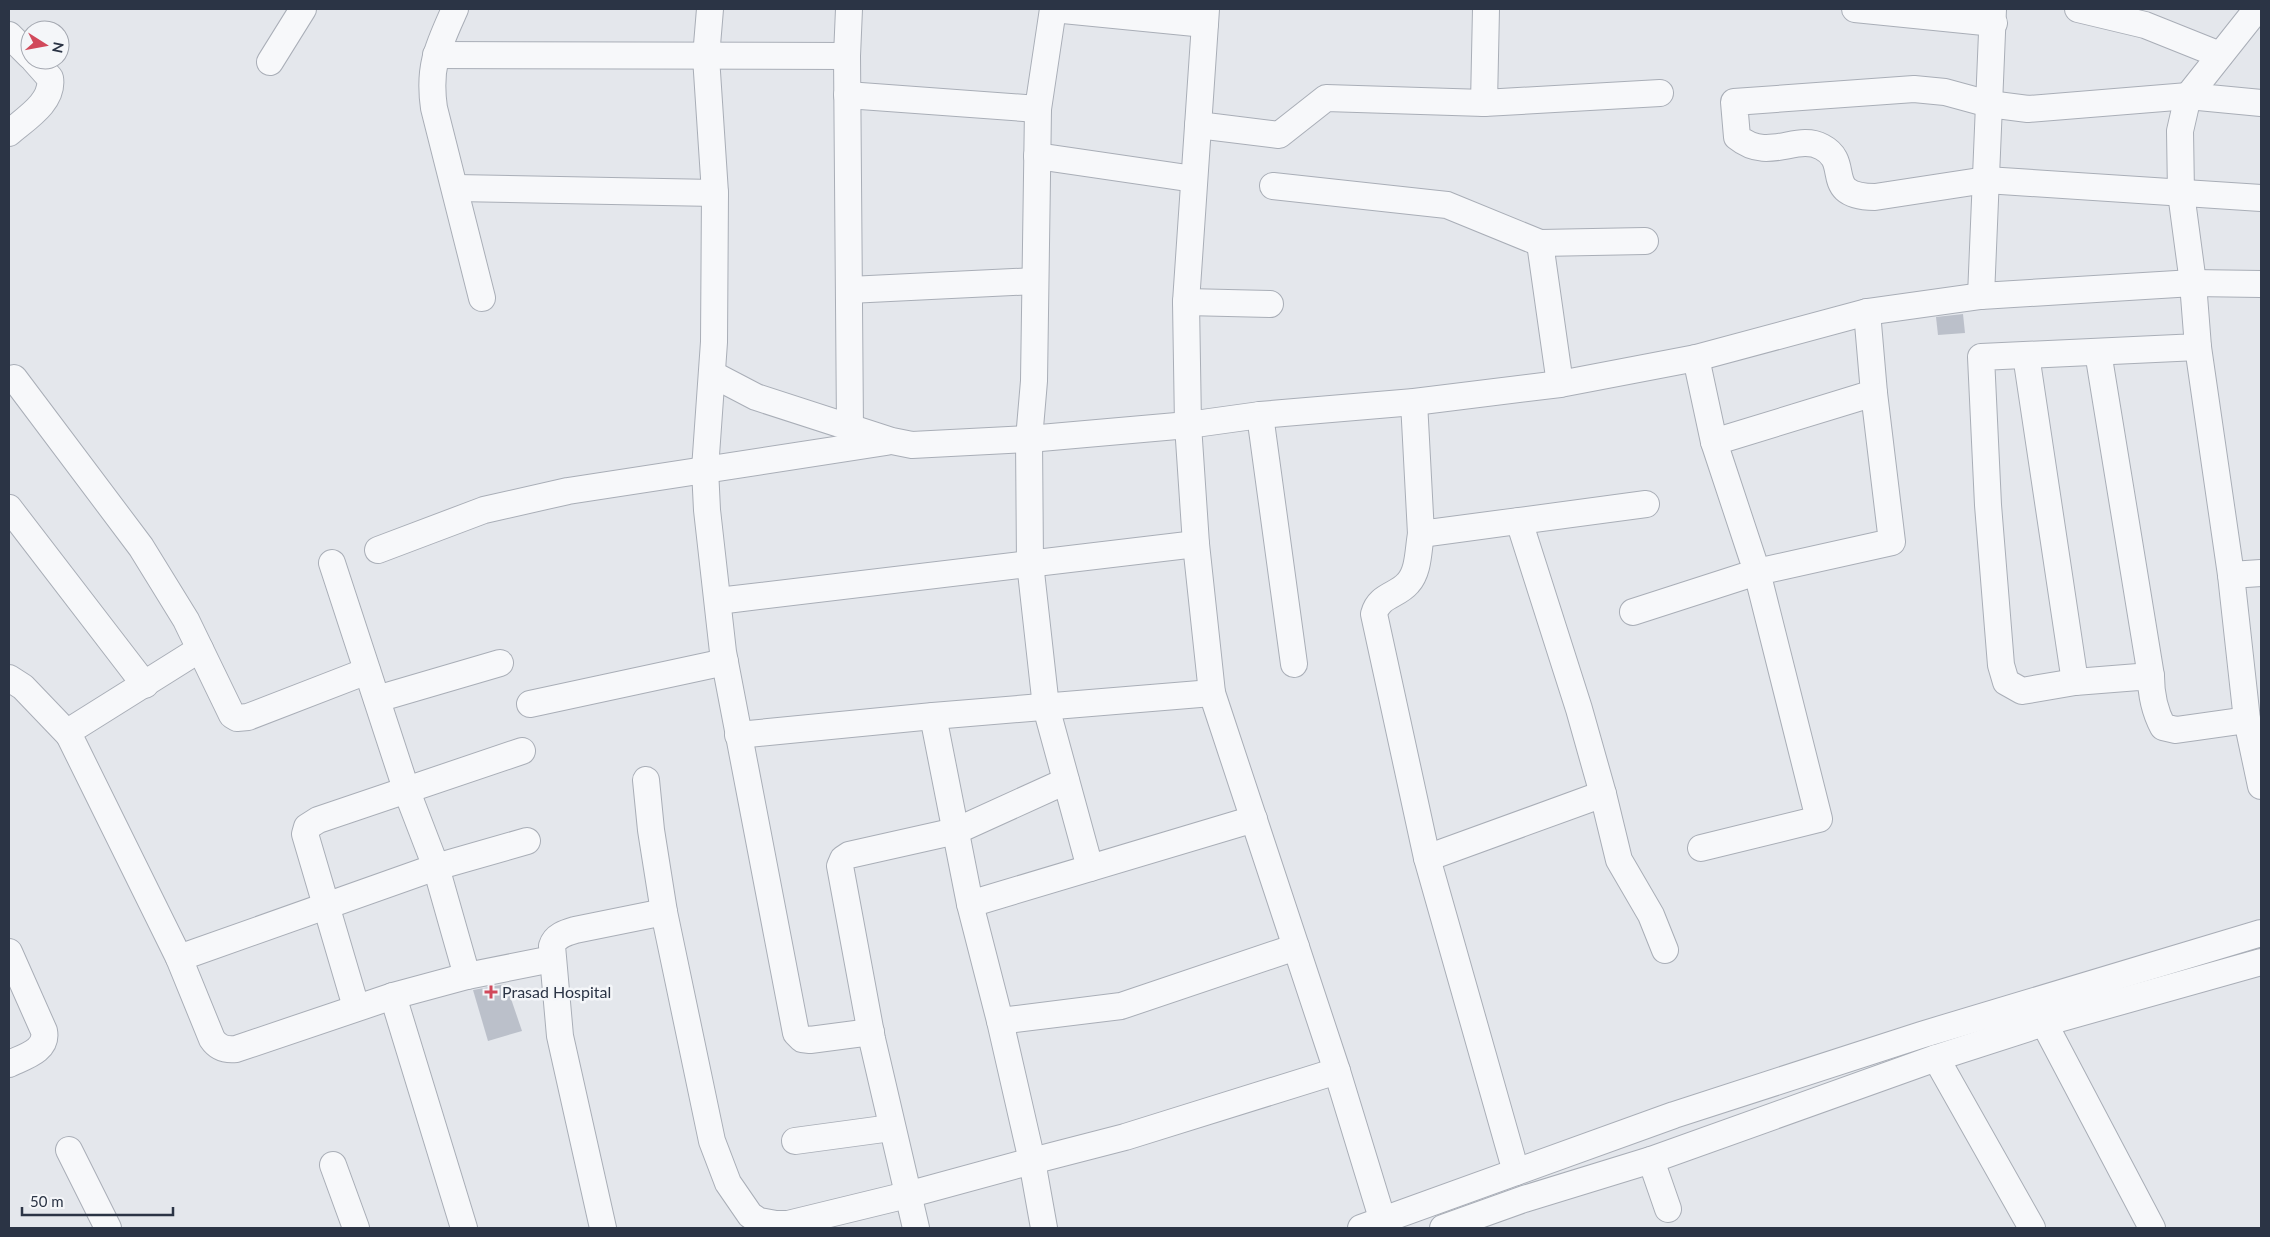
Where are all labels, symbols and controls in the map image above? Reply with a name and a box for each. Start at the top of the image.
north arrow [20,20,70,70]
text: N [49,41,68,54]
place label: Prasad Hospital [502,982,611,1001]
marker: Prasad Hospital [484,985,498,999]
scale bar [22,1184,174,1216]
text: 50 m [30,1192,64,1210]

